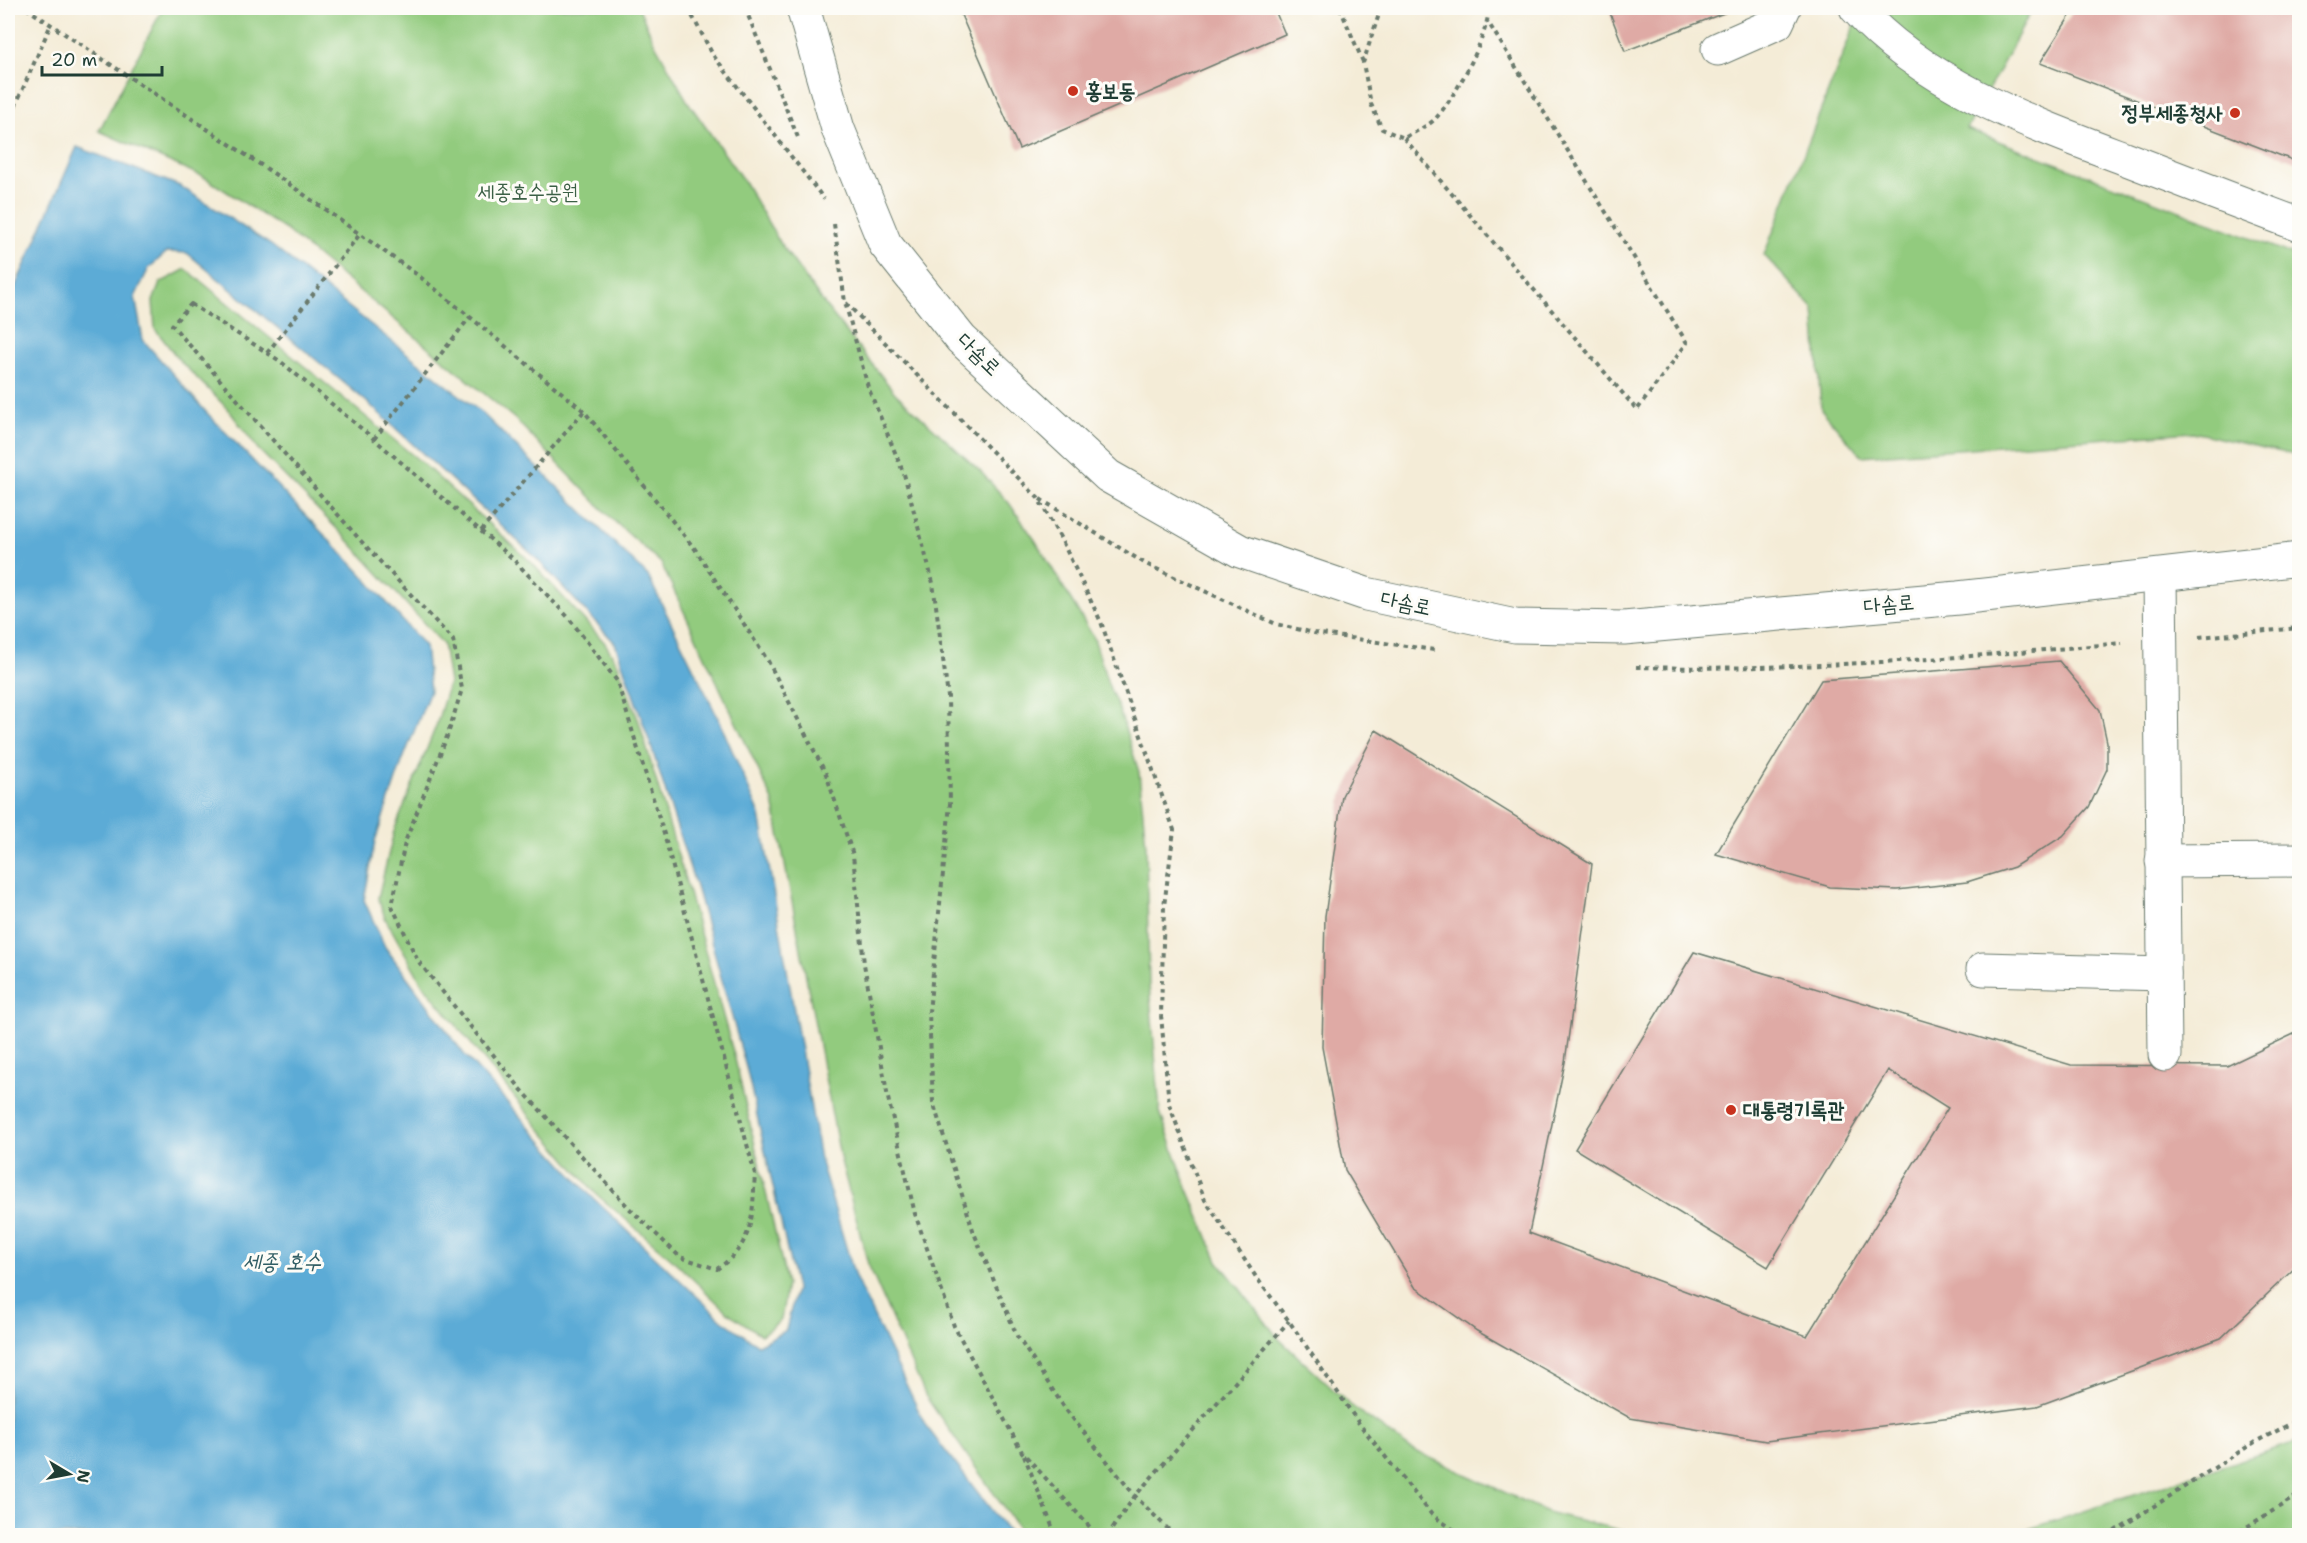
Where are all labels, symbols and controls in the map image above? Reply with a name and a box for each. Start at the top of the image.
scale bar [42,39,162,77]
text: 20 m [51,48,97,72]
place label: 홍보동 [1085,77,1136,105]
marker: 홍보동 [1066,84,1080,98]
place label: 정부세종청사 [2122,99,2223,127]
marker: 정부세종청사 [2228,106,2242,120]
park label: 세종호수공원 [477,178,579,206]
street label: 다솜로 [951,326,1007,382]
street label: 다솜로 [1378,584,1434,622]
street label: 다솜로 [1863,588,1915,620]
place label: 대통령기록관 [1743,1096,1844,1124]
marker: 대통령기록관 [1724,1103,1738,1117]
water label: 세종 호수 [243,1247,321,1276]
north arrow [39,1444,99,1504]
text: N [72,1468,95,1485]

